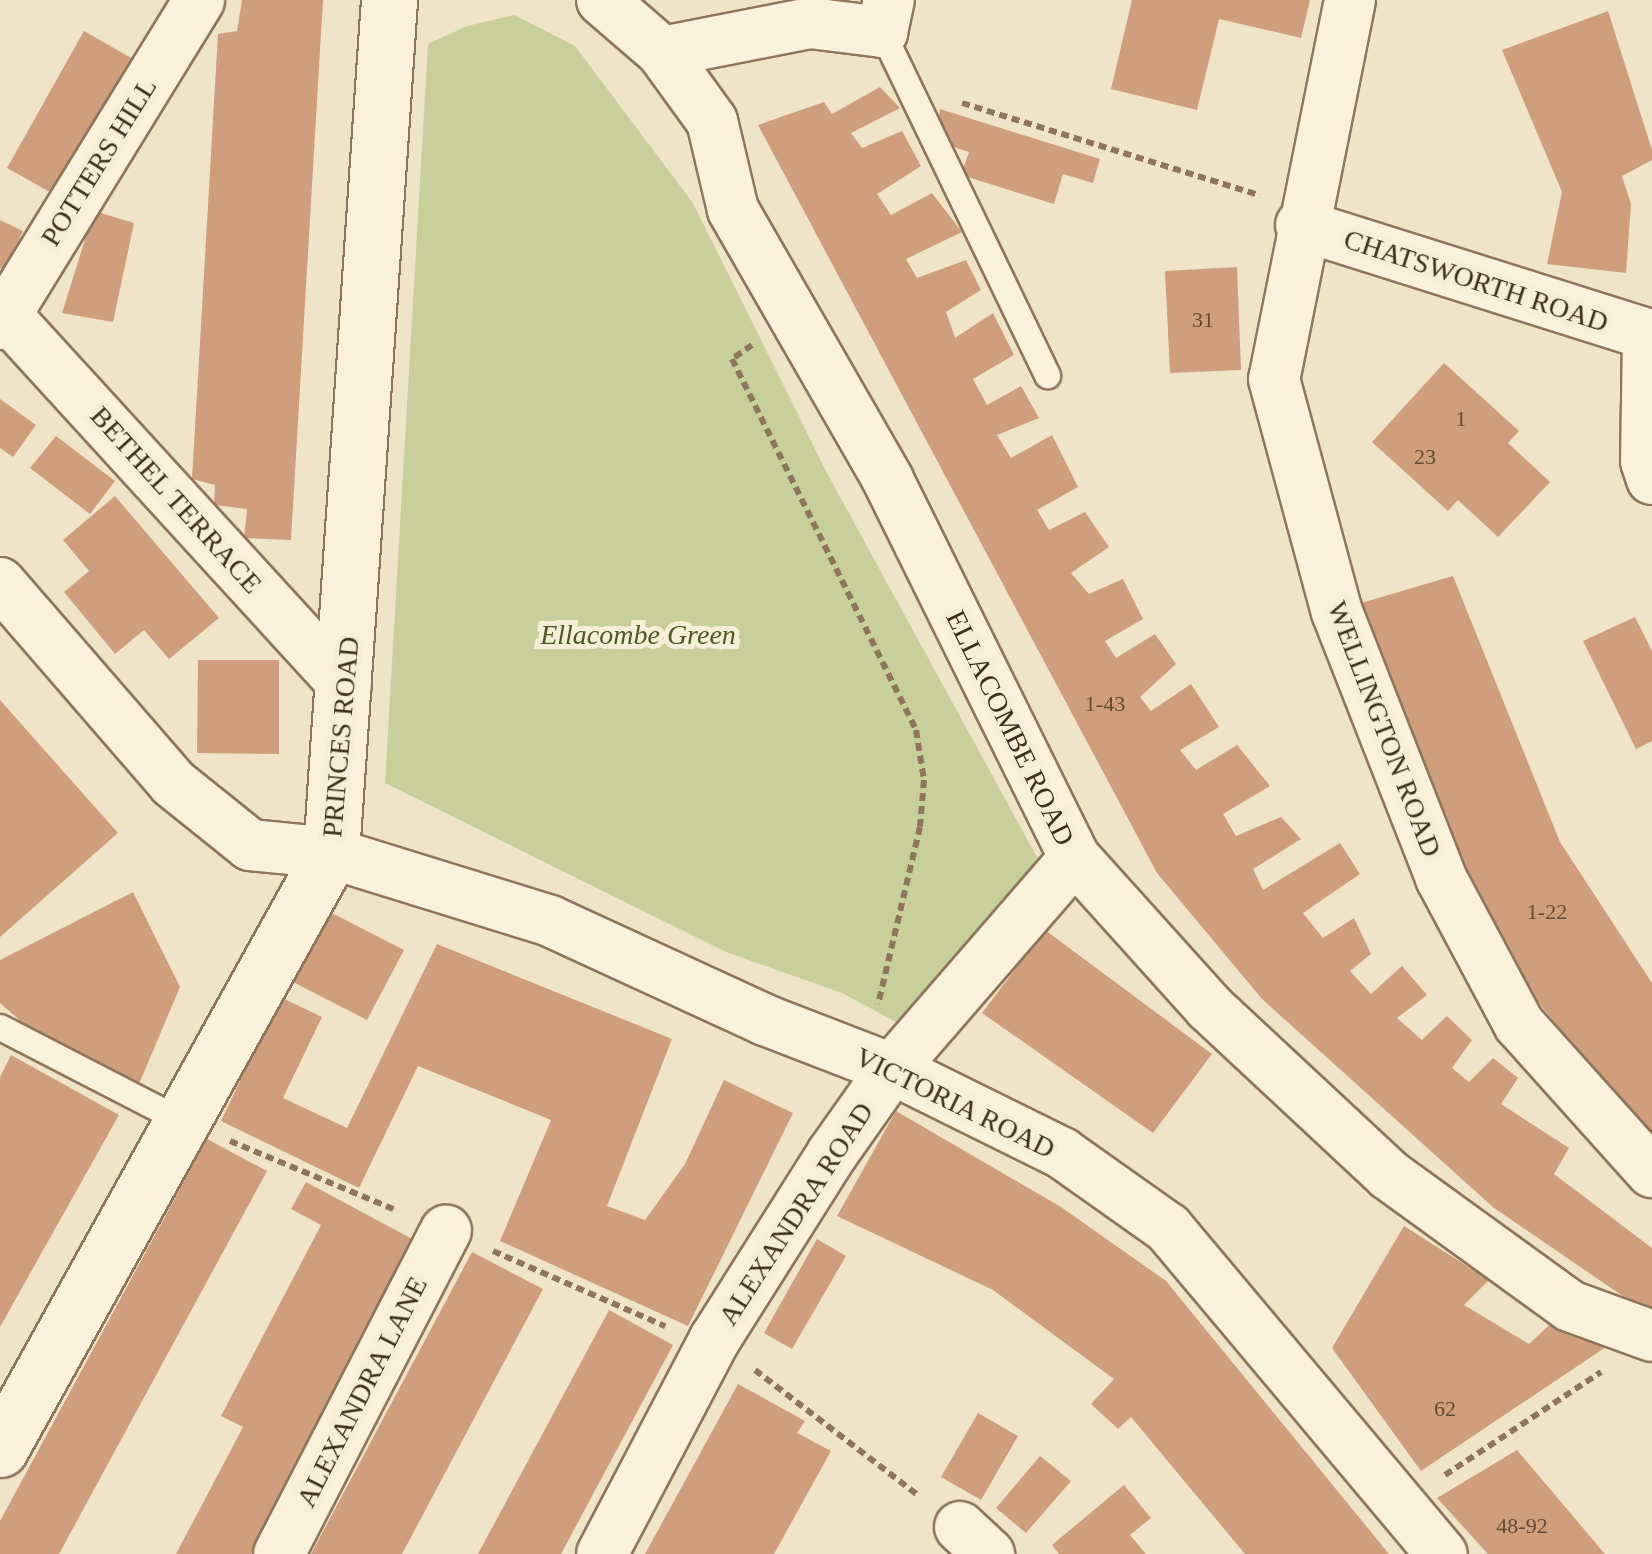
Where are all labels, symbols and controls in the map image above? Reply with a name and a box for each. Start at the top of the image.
street label: POTTERS HILL [34,72,164,252]
street label: CHATSWORTH ROAD [1340,222,1612,340]
house number: 31 [1192,307,1214,333]
street label: BETHEL TERRACE [83,399,269,601]
house number: 1 [1455,406,1466,432]
house number: 23 [1414,444,1436,470]
street label: WELLINGTON ROAD [1320,597,1448,861]
street label: ELLACOMBE ROAD [938,605,1082,851]
park label: Ellacombe Green [540,618,736,652]
street label: PRINCES ROAD [315,635,367,839]
house number: 1-43 [1085,691,1125,717]
house number: 1-22 [1527,899,1567,925]
street label: VICTORIA ROAD [849,1040,1061,1166]
street label: ALEXANDRA ROAD [711,1096,881,1332]
street label: ALEXANDRA LANE [289,1270,435,1514]
house number: 62 [1434,1396,1456,1422]
house number: 48-92 [1496,1513,1548,1539]

